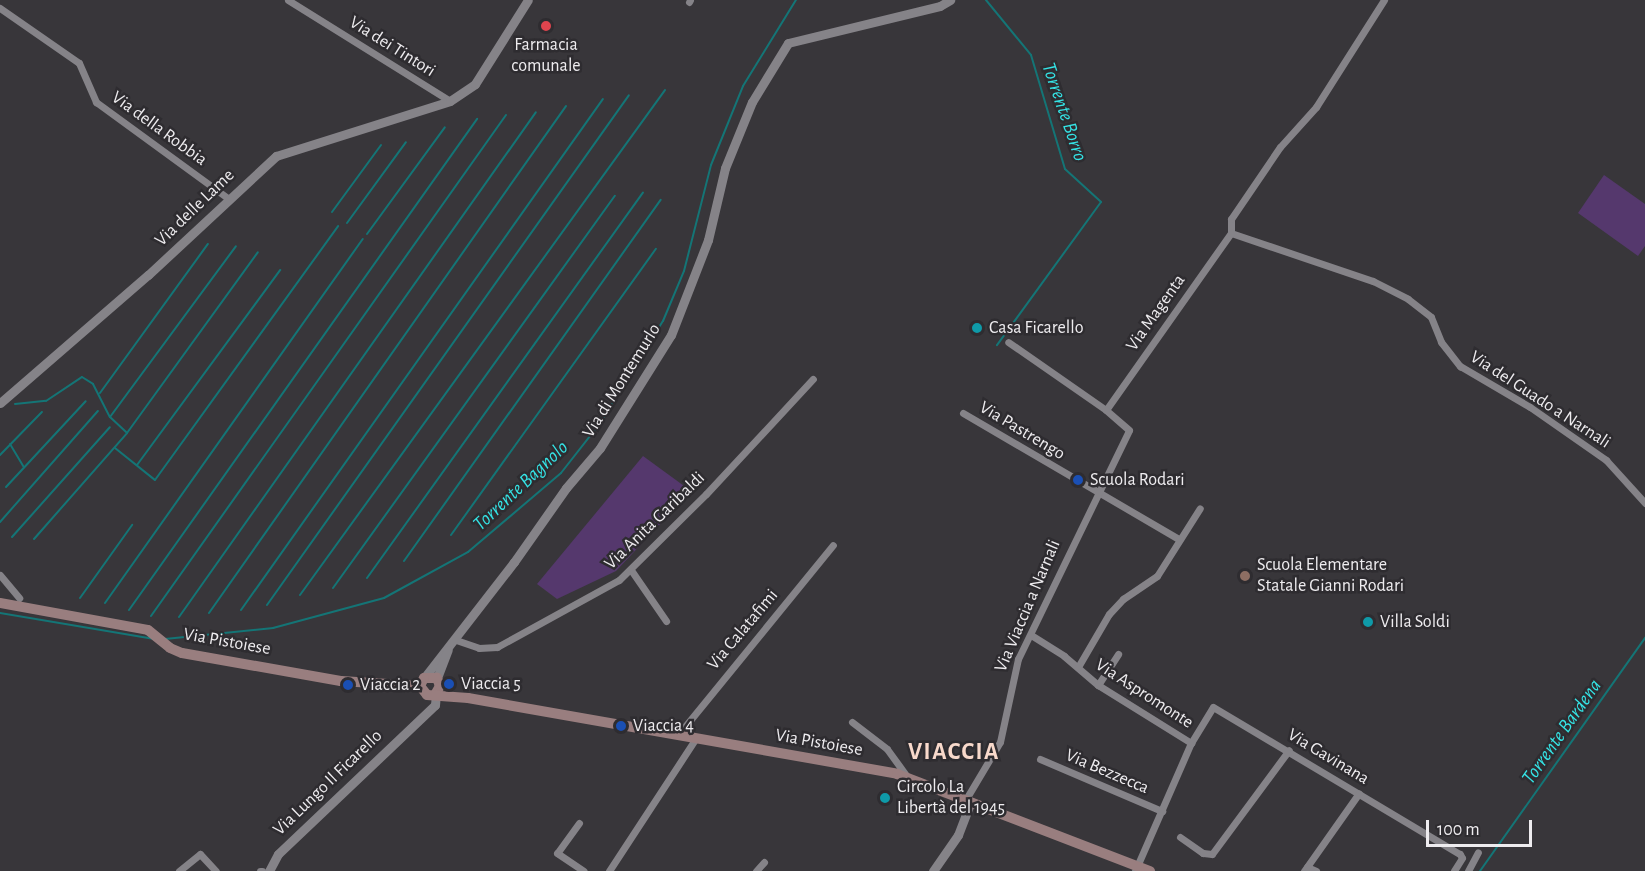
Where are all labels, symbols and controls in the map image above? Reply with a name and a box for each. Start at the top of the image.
street label: Via dei Tintori [345,12,439,82]
marker: Farmacia comunale [539,19,553,33]
place label: Farmacia comunale [511,35,581,78]
water label: Torrente Borro [1036,60,1092,164]
street label: Via della Robbia [107,87,211,171]
street label: Via delle Lame [151,165,239,251]
street label: Via Magenta [1122,271,1190,355]
place label: Casa Ficarello [989,317,1083,339]
street label: Via di Montemurlo [578,320,666,442]
marker: Casa Ficarello [970,321,984,335]
street label: Via del Guado a Narnali [1466,346,1614,454]
street label: Via Pastrengo [975,397,1069,465]
water label: Torrente Bagnolo [468,436,574,536]
street label: Via Anita Garibaldi [600,468,710,574]
place label: Scuola Rodari [1090,469,1185,491]
marker: Scuola Rodari [1071,473,1085,487]
street label: Via Viaccia a Narnali [990,537,1066,675]
place label: Scuola Elementare Statale Gianni Rodari [1257,555,1404,598]
marker: Scuola Elementare Statale Gianni Rodari [1238,569,1252,583]
street label: Via Calatafimi [703,585,783,675]
place label: Villa Soldi [1380,611,1450,633]
marker: Villa Soldi [1361,615,1375,629]
street label: Via Pistoiese [182,624,272,660]
street label: Via Aspromonte [1091,654,1197,734]
place label: Viaccia 5 [461,673,521,695]
place label: Viaccia 2 [360,674,420,696]
water label: Torrente Bardena [1517,675,1607,789]
marker: Viaccia 5 [442,677,456,691]
marker: Viaccia 2 [341,678,355,692]
place label: Viaccia 4 [633,715,694,737]
marker: Viaccia 4 [614,719,628,733]
street label: Via Gavinana [1283,724,1373,790]
street label: Via Lungo Il Ficarello [269,725,387,841]
street label: Via Pistoiese [774,725,864,761]
district label: VIACCIA [908,739,1000,767]
street label: Via Bezzecca [1062,745,1152,799]
place label: Circolo La Libertà del 1945 [897,777,1005,820]
marker: Circolo La Libertà del 1945 [878,791,892,805]
scale bar [1429,808,1536,846]
text: 100 m [1437,821,1480,839]

